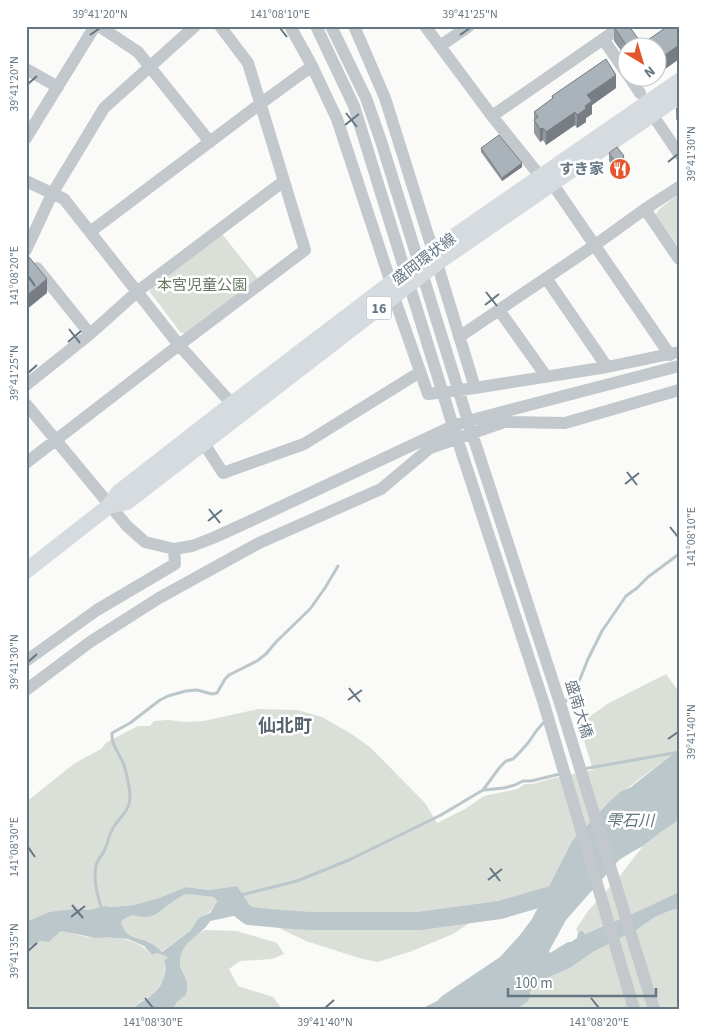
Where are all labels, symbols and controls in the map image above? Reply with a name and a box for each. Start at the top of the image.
text: 39°41'20"N [72,6,128,23]
text: 141°08'10"E [250,6,310,23]
text: 39°41'25"N [442,6,498,23]
north arrow [618,38,668,88]
text: 39°41'20"N [6,56,23,112]
text: N [640,61,659,82]
text: 39°41'30"N [683,126,700,182]
restaurant icon: すき家 [608,157,632,181]
place label: すき家 [559,159,604,180]
street label: 盛岡環状線 [388,228,461,290]
text: 141°08'20"E [6,246,23,306]
park label: 本宮児童公園 [157,275,247,296]
road number: 16 [366,296,392,320]
text: 39°41'25"N [6,345,23,401]
text: 141°08'10"E [683,507,700,567]
text: 39°41'30"N [6,634,23,690]
street label: 盛南大橋 [560,677,597,741]
text: 39°41'40"N [683,704,700,760]
district label: 仙北町 [258,714,312,739]
water label: 雫石川 [606,810,656,832]
text: 141°08'30"E [6,817,23,877]
text: 39°41'35"N [6,923,23,979]
scale bar [508,965,655,997]
text: 100 m [515,973,553,994]
text: 141°08'30"E [123,1014,183,1031]
text: 39°41'40"N [297,1014,353,1031]
text: 141°08'20"E [569,1014,629,1031]

